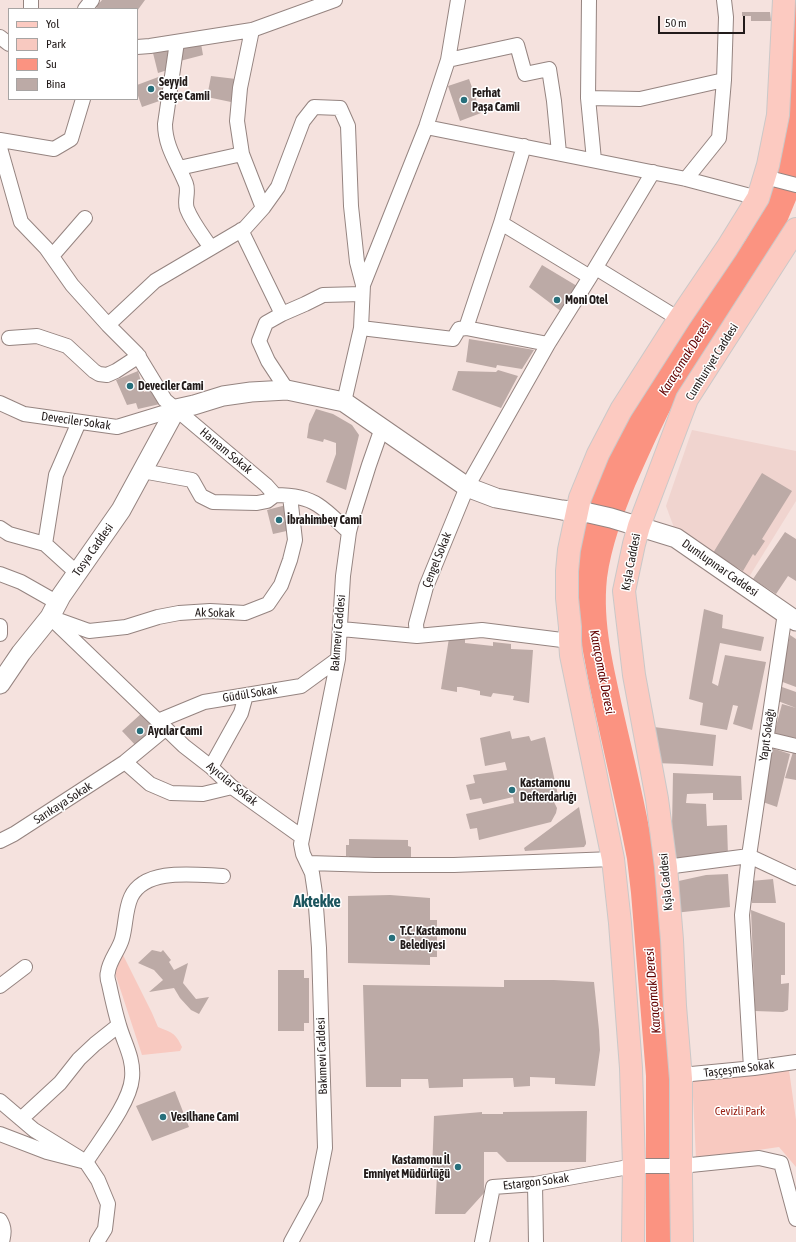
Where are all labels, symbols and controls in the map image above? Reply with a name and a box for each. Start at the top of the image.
legend [8,8,138,100]
scale bar [660,8,747,34]
text: 50 m [665,16,687,30]
text: Yol [46,17,59,31]
text: Park [46,37,66,51]
text: Su [46,57,57,71]
place label: Seyyid Serçe Camii [159,75,210,103]
text: Bina [46,77,66,91]
marker: Seyyid Serçe Camii [146,84,156,94]
place label: Ferhat Paşa Camii [472,86,520,114]
marker: Ferhat Paşa Camii [459,95,469,105]
place label: Moni Otel [565,293,608,307]
marker: Moni Otel [552,295,562,305]
water label: Karaçomak Deresi [656,318,714,398]
street label: Cumhuriyet Caddesi [683,321,741,403]
place label: Deveciler Cami [138,379,204,393]
marker: Deveciler Cami [125,381,135,391]
street label: Deveciler Sokak [40,409,112,433]
street label: Hamam Sokak [197,425,255,477]
place label: İbrahimbey Cami [287,513,362,527]
marker: İbrahimbey Cami [274,515,284,525]
street label: Tosya Caddesi [70,521,116,579]
street label: Çengel Sokak [419,530,455,590]
street label: Kışla Caddesi [618,532,644,592]
street label: Dumlupınar Caddesi [679,536,761,600]
street label: Bakımevi Caddesi [327,594,349,672]
street label: Ak Sokak [195,605,235,621]
water label: Karaçomak Deresi [586,629,618,715]
street label: Güdül Sokak [222,683,278,705]
street label: Yapıt Sokağı [756,708,778,762]
place label: Aycılar Cami [148,724,202,738]
marker: Aycılar Cami [135,726,145,736]
street label: Ayıcılar Sokak [204,759,260,809]
place label: Kastamonu Defterdarlığı [520,776,576,804]
street label: Sarıkaya Sokak [31,779,95,827]
marker: Kastamonu Defterdarlığı [507,785,517,795]
street label: Kışla Caddesi [656,852,676,912]
district label: Aktekke [293,892,341,912]
place label: T.C. Kastamonu Belediyesi [400,924,466,952]
marker: T.C. Kastamonu Belediyesi [387,933,397,943]
water label: Karaçomak Deresi [642,948,664,1034]
street label: Bakımevi Caddesi [313,1017,331,1095]
street label: Taşçeşme Sokak [703,1058,775,1080]
park label: Cevizli Park [715,1104,765,1118]
place label: Vesilhane Cami [171,1110,239,1124]
marker: Vesilhane Cami [158,1112,168,1122]
place label: Kastamonu İl Emniyet Müdürlüğü [364,1153,450,1181]
marker: Kastamonu İl Emniyet Müdürlüğü [453,1162,463,1172]
street label: Estargon Sokak [502,1171,570,1193]

